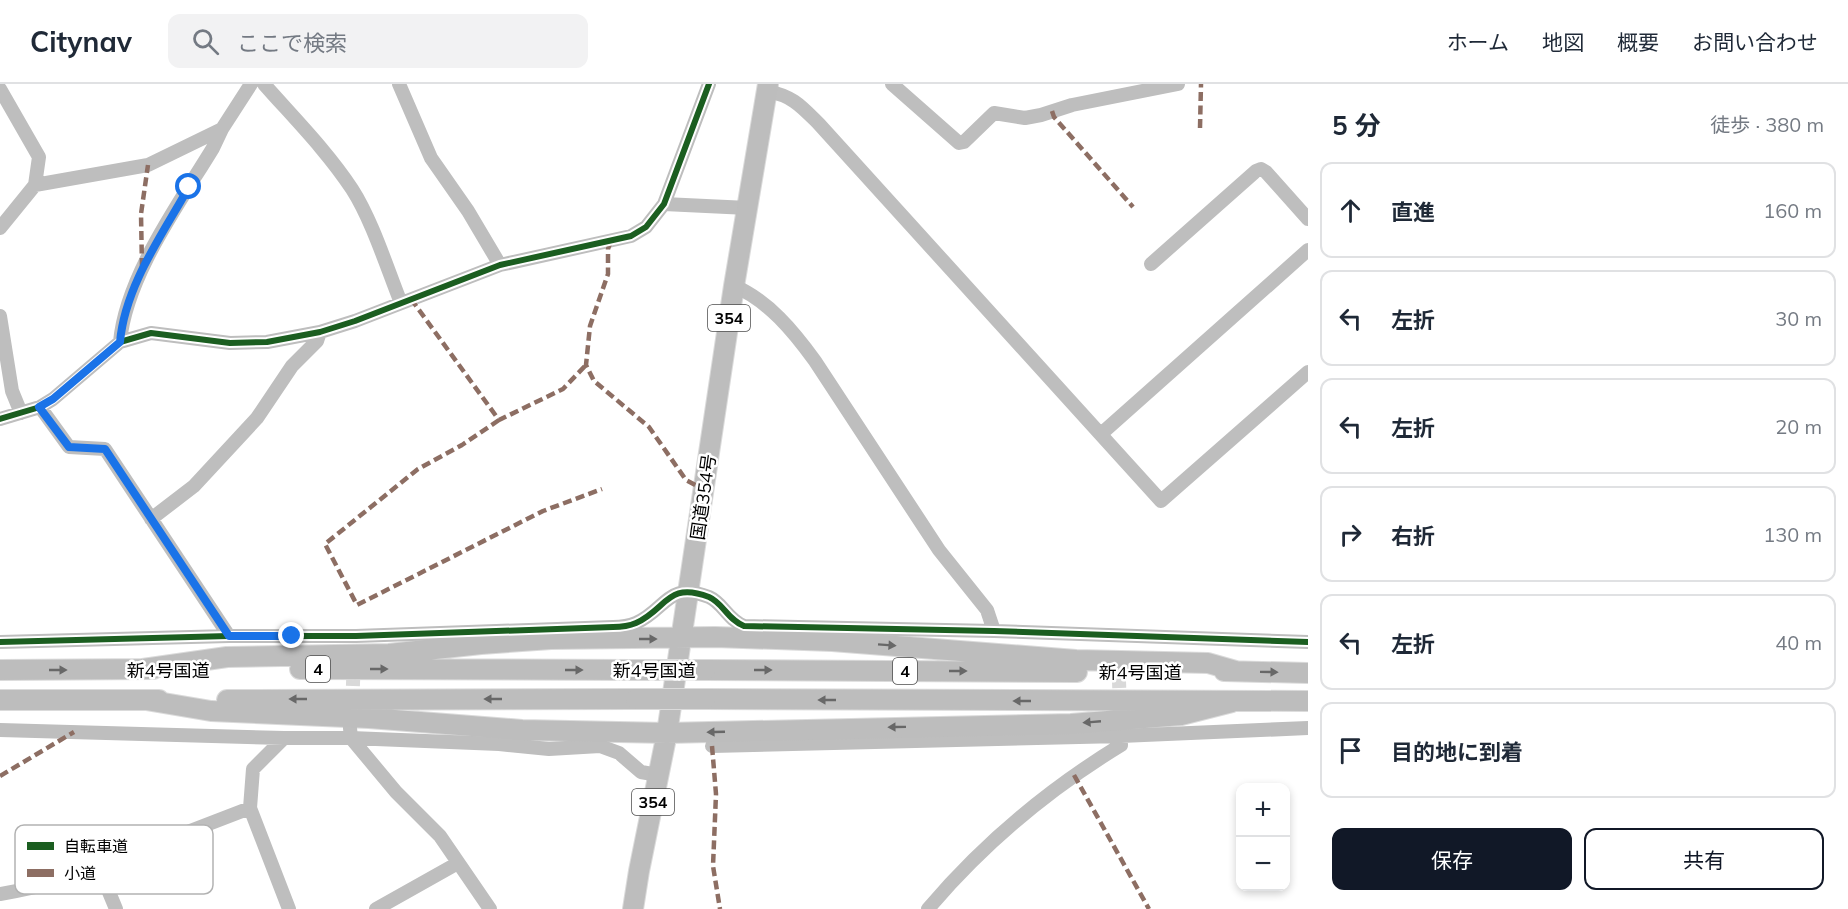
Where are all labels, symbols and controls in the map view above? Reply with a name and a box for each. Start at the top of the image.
search box [168,14,588,68]
text: Citynav [30,24,132,59]
icon: search [189,25,222,58]
text: ここで検索 [237,29,347,57]
text: ホーム [1447,29,1509,55]
text: 地図 [1542,29,1584,55]
text: 概要 [1617,29,1659,55]
text: お問い合わせ [1692,29,1818,55]
text: 5 分 [1332,109,1381,142]
text: 徒歩 · 380 m [1710,112,1824,137]
route start [175,173,201,199]
icon: ahead [1334,194,1367,227]
text: 直進 [1391,198,1435,226]
text: 160 m [1763,198,1822,223]
icon: left [1334,302,1367,335]
road number: 354 [708,305,750,331]
text: 左折 [1391,306,1435,334]
text: 30 m [1775,306,1822,331]
icon: left [1334,410,1367,443]
text: 左折 [1391,414,1435,442]
text: 20 m [1775,414,1822,439]
street label: 国道354号 [686,453,720,541]
icon: right [1334,518,1367,551]
text: 右折 [1391,522,1435,550]
text: 130 m [1763,522,1822,547]
route end [278,622,304,648]
icon: left [1334,626,1367,659]
text: 左折 [1391,630,1435,658]
text: 40 m [1775,630,1822,655]
one-way arrow [638,634,657,644]
one-way arrow [877,640,896,650]
road number: 4 [306,656,330,682]
road number: 4 [893,658,917,684]
street label: 新4号国道 [127,659,209,682]
street label: 新4号国道 [613,659,695,682]
street label: 新4号国道 [1099,661,1181,684]
one-way arrow [370,664,389,674]
one-way arrow [49,665,68,675]
one-way arrow [565,665,584,675]
one-way arrow [754,665,773,675]
one-way arrow [949,666,968,676]
one-way arrow [1260,667,1279,677]
one-way arrow [289,694,308,704]
one-way arrow [484,694,503,704]
one-way arrow [818,695,837,705]
one-way arrow [1013,696,1032,706]
one-way arrow [1082,717,1101,727]
one-way arrow [887,722,906,731]
one-way arrow [706,727,725,736]
icon: arrive [1334,734,1367,767]
text: 目的地に到着 [1391,738,1523,766]
map controls [1236,783,1290,891]
button: + [1236,783,1290,837]
road number: 354 [632,789,674,815]
legend [15,825,213,894]
button: 保存 [1332,828,1572,890]
button: 共有 [1584,828,1824,890]
text: 自転車道 [64,836,128,856]
button: − [1236,837,1290,891]
text: 小道 [64,863,96,883]

